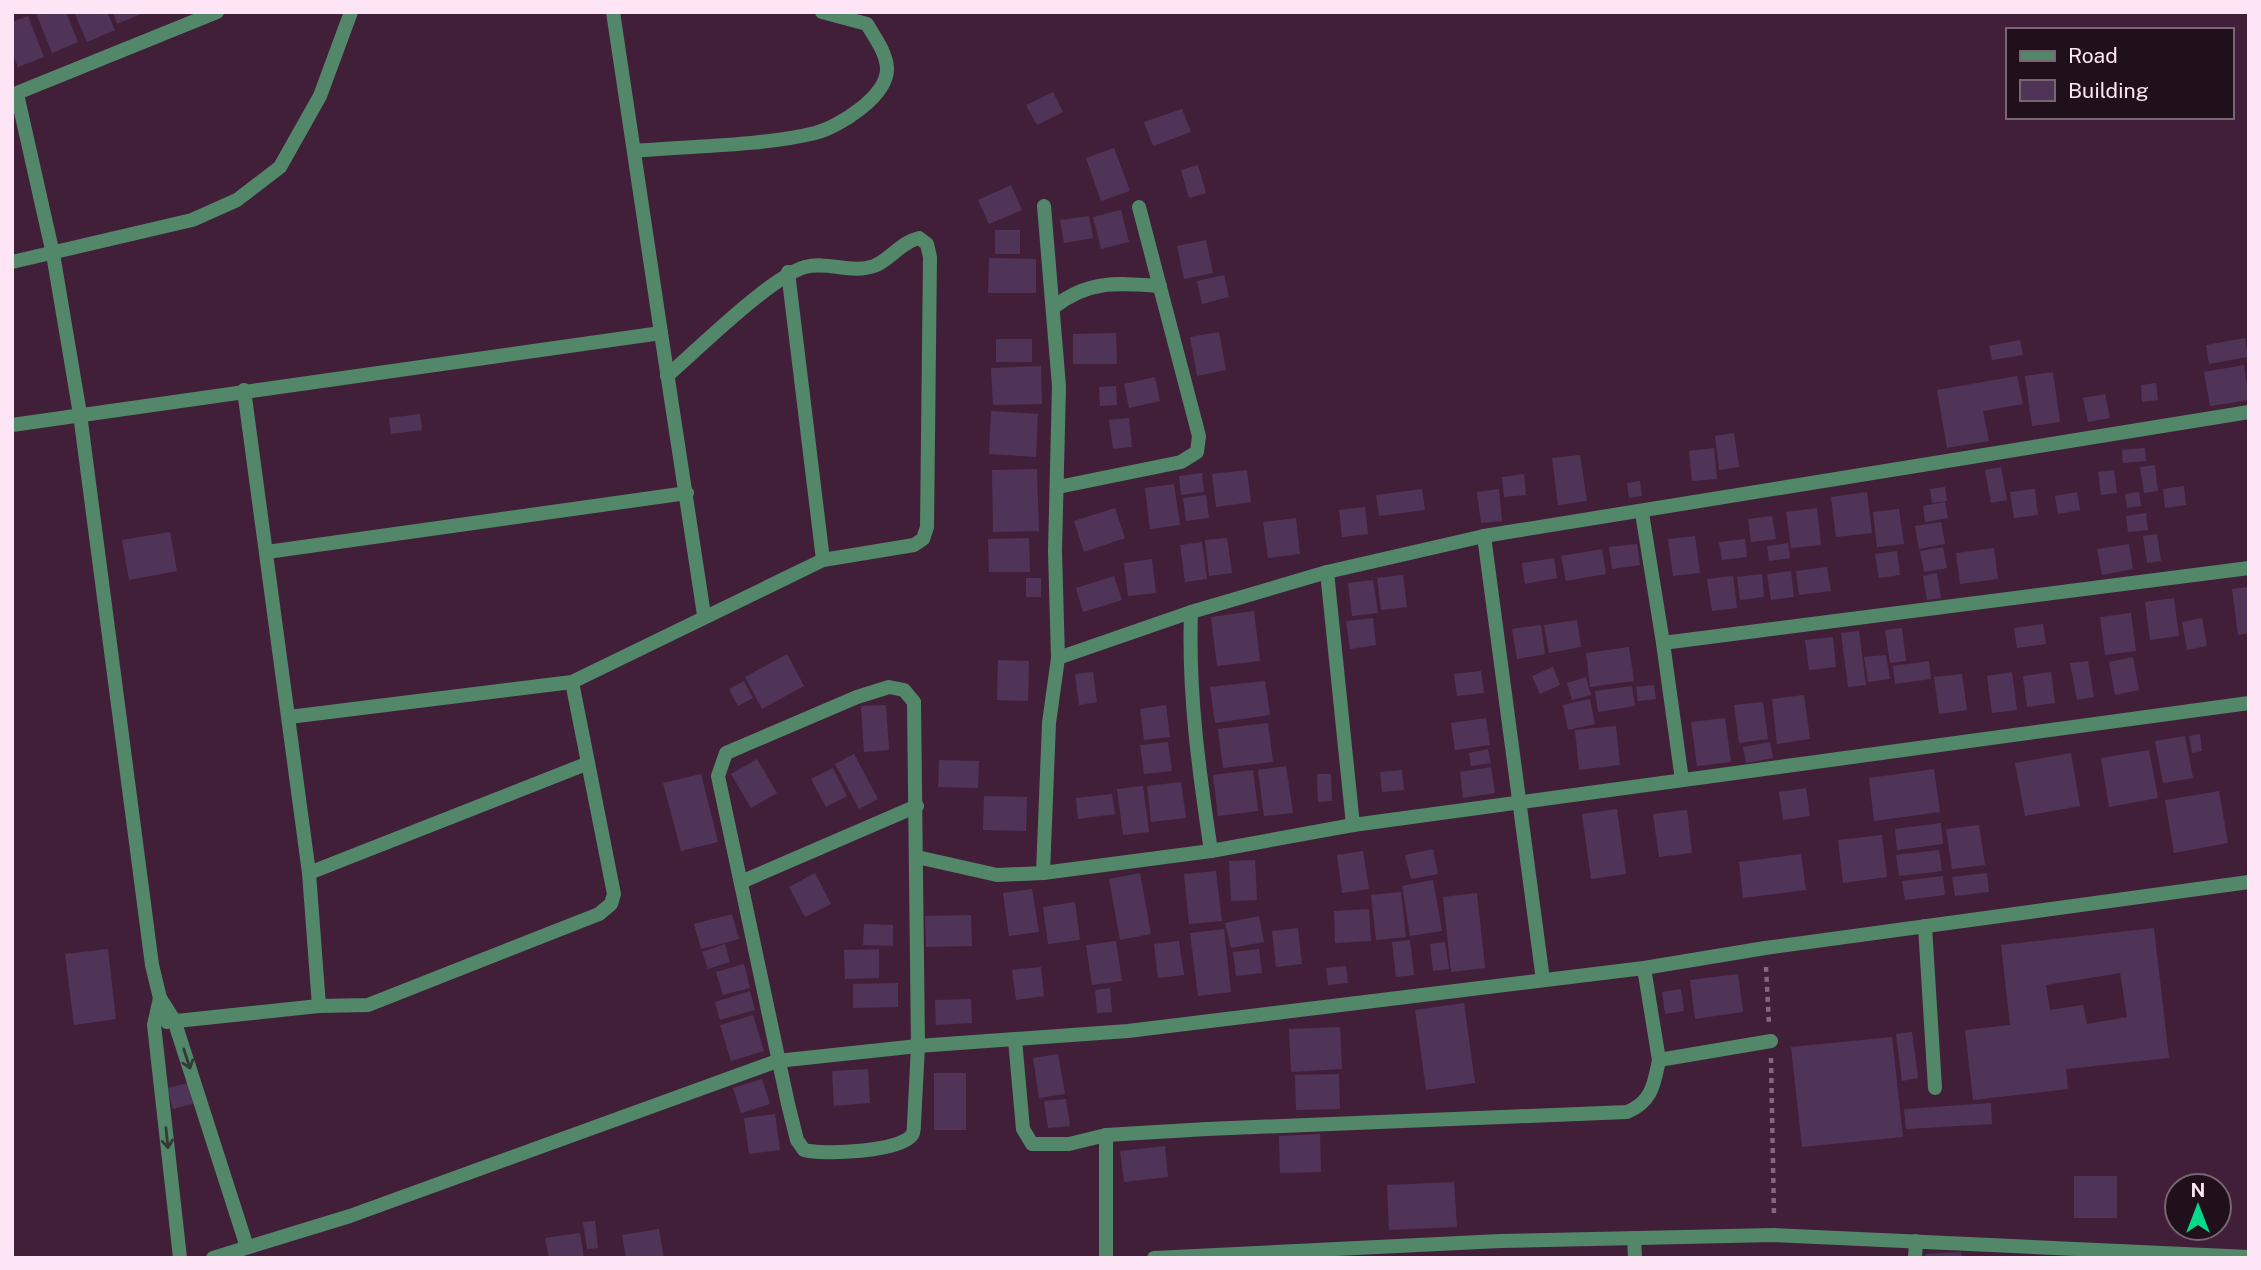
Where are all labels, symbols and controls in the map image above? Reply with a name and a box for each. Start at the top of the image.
legend [2006,28,2233,119]
text: Road [2068,43,2118,68]
text: Building [2068,78,2149,103]
one-way arrow [182,1048,194,1070]
one-way arrow [160,1126,173,1149]
north arrow [2163,1172,2233,1242]
text: N [2191,1179,2205,1201]

